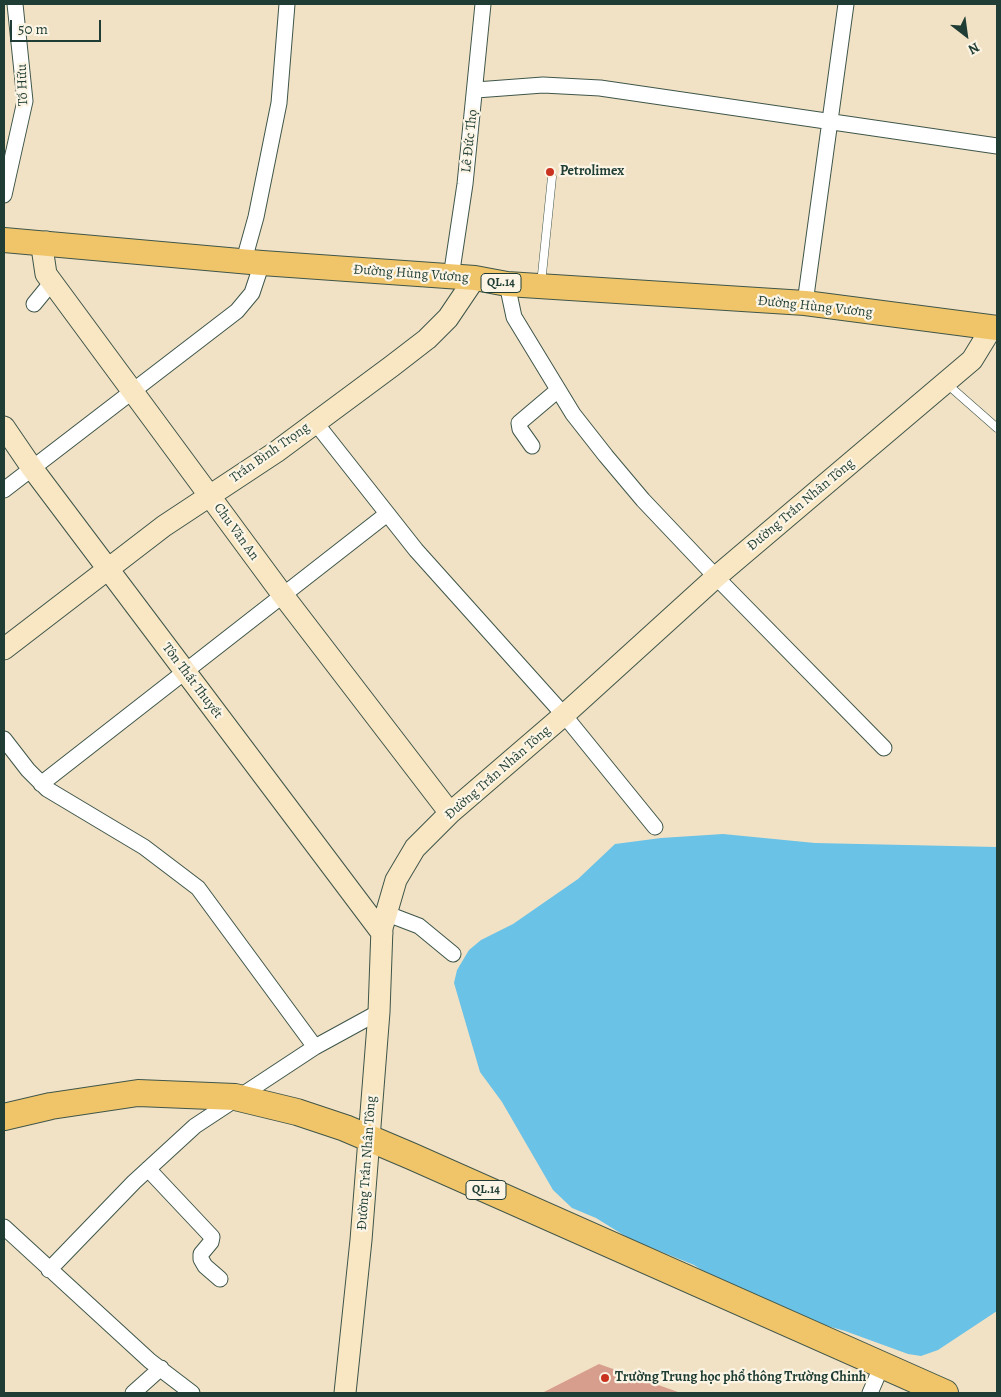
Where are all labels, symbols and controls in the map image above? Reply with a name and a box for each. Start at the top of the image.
scale bar [12,10,104,42]
north arrow [941,10,991,60]
text: 50 m [18,19,48,39]
text: N [965,38,983,59]
street label: Tố Hữu [14,64,32,106]
street label: Lê Đức Thọ [458,109,482,173]
place label: Petrolimex [560,164,624,180]
marker: Petrolimex [544,166,556,178]
street label: Đường Hùng Vương [353,262,469,286]
road number: QL.14 [481,274,521,292]
street label: Đường Hùng Vương [757,293,873,321]
street label: Trần Bình Trọng [227,419,313,487]
street label: Đường Trần Nhân Tông [744,455,858,555]
street label: Chu Văn An [210,500,262,564]
street label: Tôn Thất Thuyết [158,640,226,722]
street label: Đường Trần Nhân Tông [442,722,554,824]
street label: Đường Trần Nhân Tông [354,1095,380,1231]
road number: QL.14 [466,1180,506,1200]
place label: Trường Trung học phổ thông Trường Chinh [615,1370,866,1386]
marker: Trường Trung học phổ thông Trường Chinh [599,1372,611,1384]

